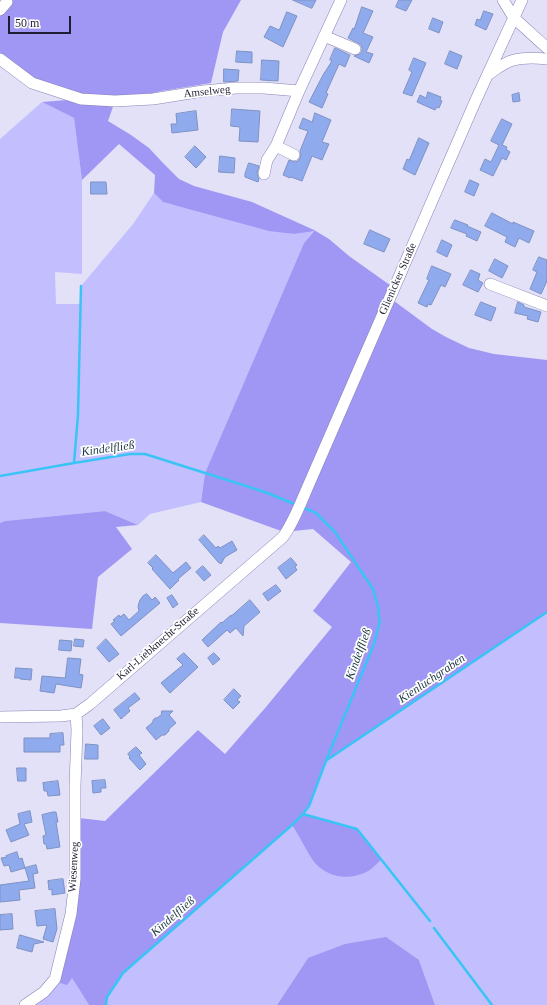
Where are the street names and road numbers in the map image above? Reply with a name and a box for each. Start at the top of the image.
street label: Amselweg [183,83,231,101]
street label: Glienicker Straße [376,241,420,317]
street label: Karl-Liebknecht-Straße [114,605,202,683]
street label: Wiesenweg [66,841,82,893]

